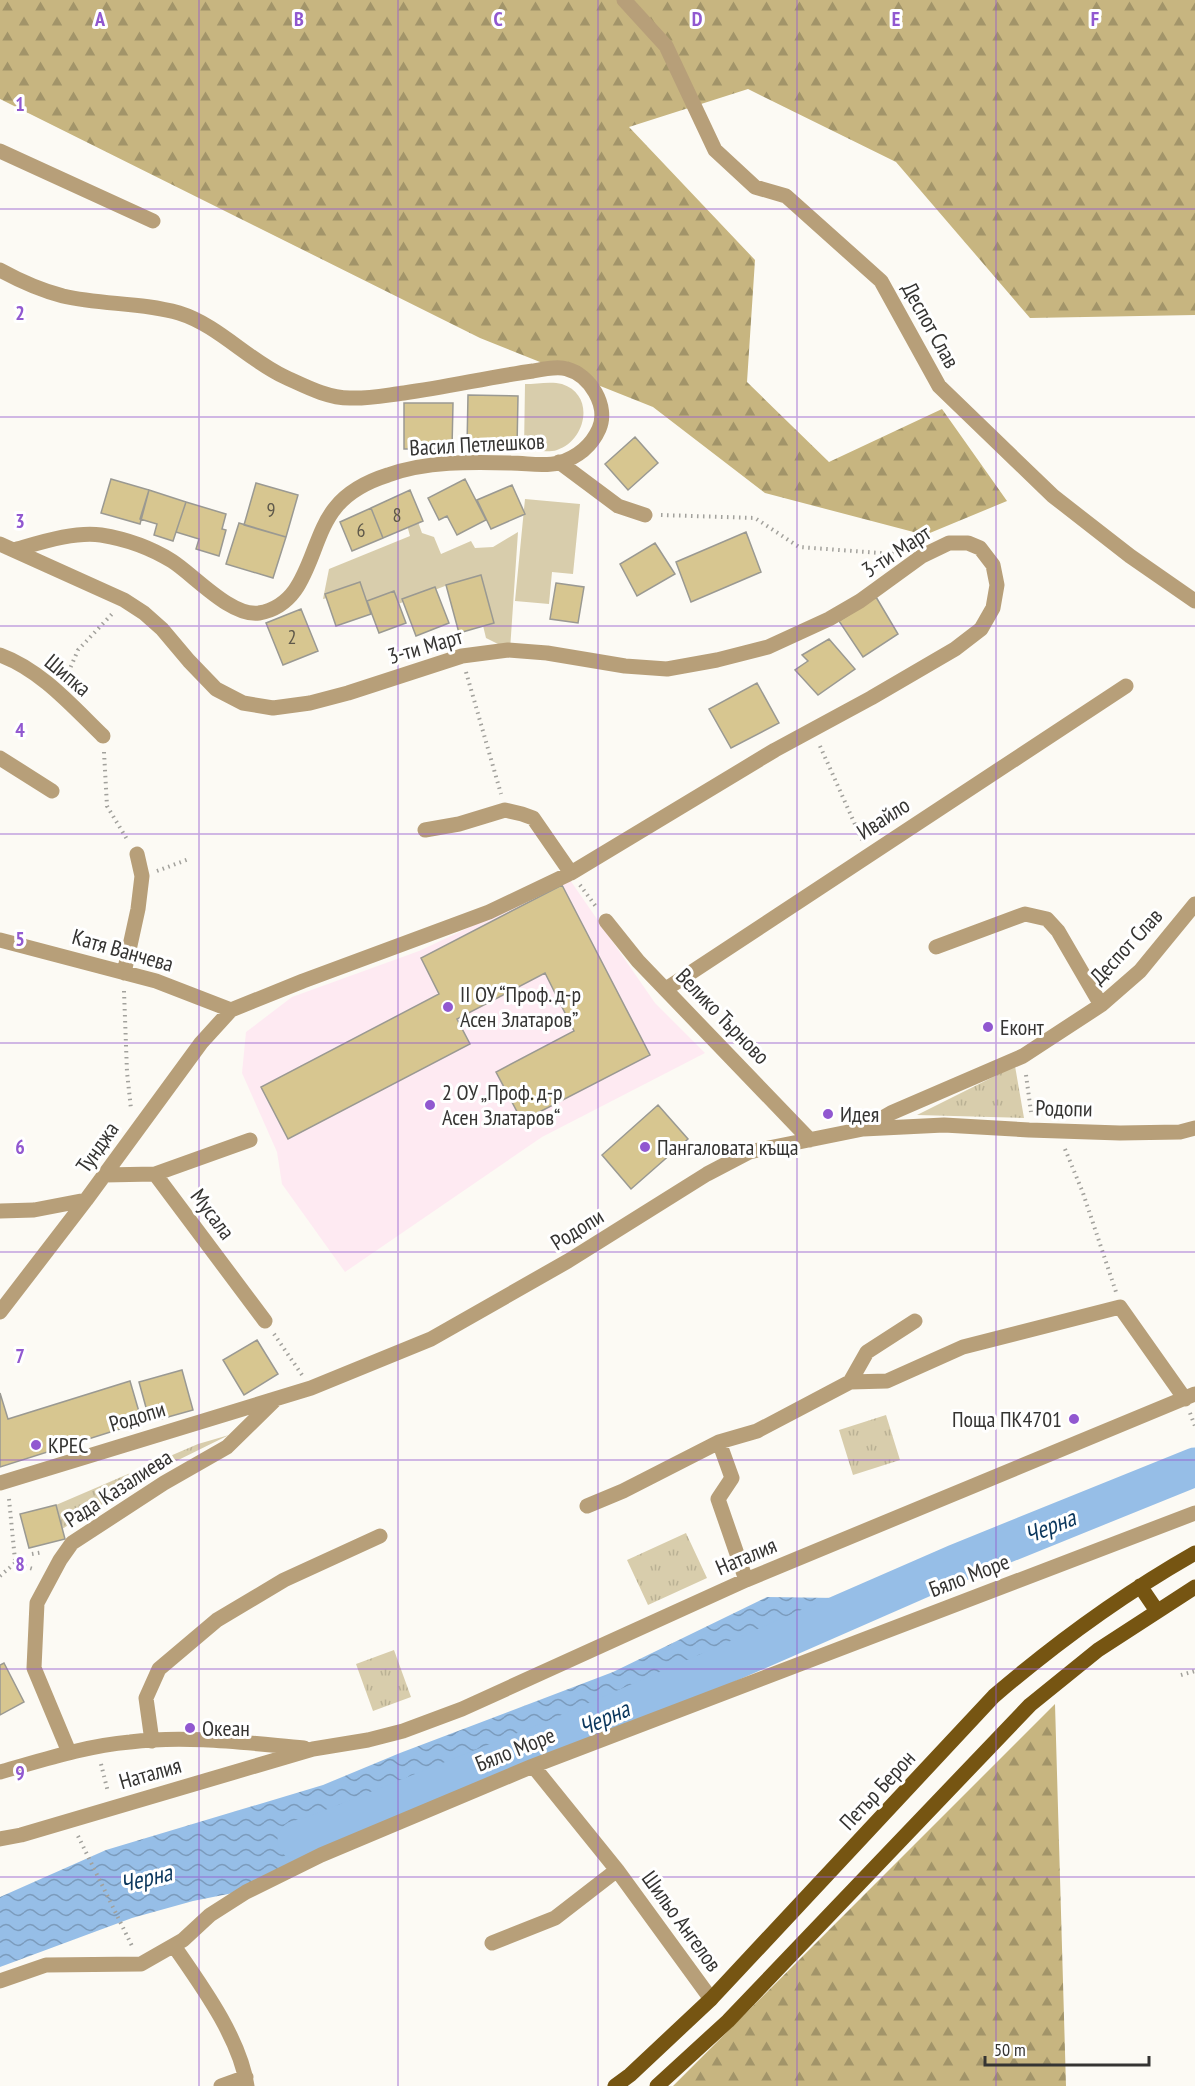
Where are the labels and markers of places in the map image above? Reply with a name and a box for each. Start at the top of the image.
place label: II ОУ “Проф. д-р Асен Златаров” [460,980,581,1033]
marker: II ОУ “Проф. д-р Асен Златаров” [441,1000,455,1014]
place label: Еконт [1000,1013,1045,1041]
marker: Еконт [981,1020,995,1034]
place label: 2 ОУ „Проф. д-р Асен Златаров“ [442,1078,563,1131]
marker: 2 ОУ „Проф. д-р Асен Златаров“ [423,1098,437,1112]
place label: Идея [840,1100,879,1128]
marker: Идея [821,1107,835,1121]
place label: Пангаловата къща [657,1133,799,1161]
marker: Пангаловата къща [638,1140,652,1154]
place label: Поща ПК4701 [952,1405,1062,1433]
marker: Поща ПК4701 [1067,1412,1081,1426]
place label: КРЕС [48,1431,88,1459]
marker: КРЕС [29,1438,43,1452]
place label: Океан [202,1714,250,1742]
marker: Океан [183,1721,197,1735]

